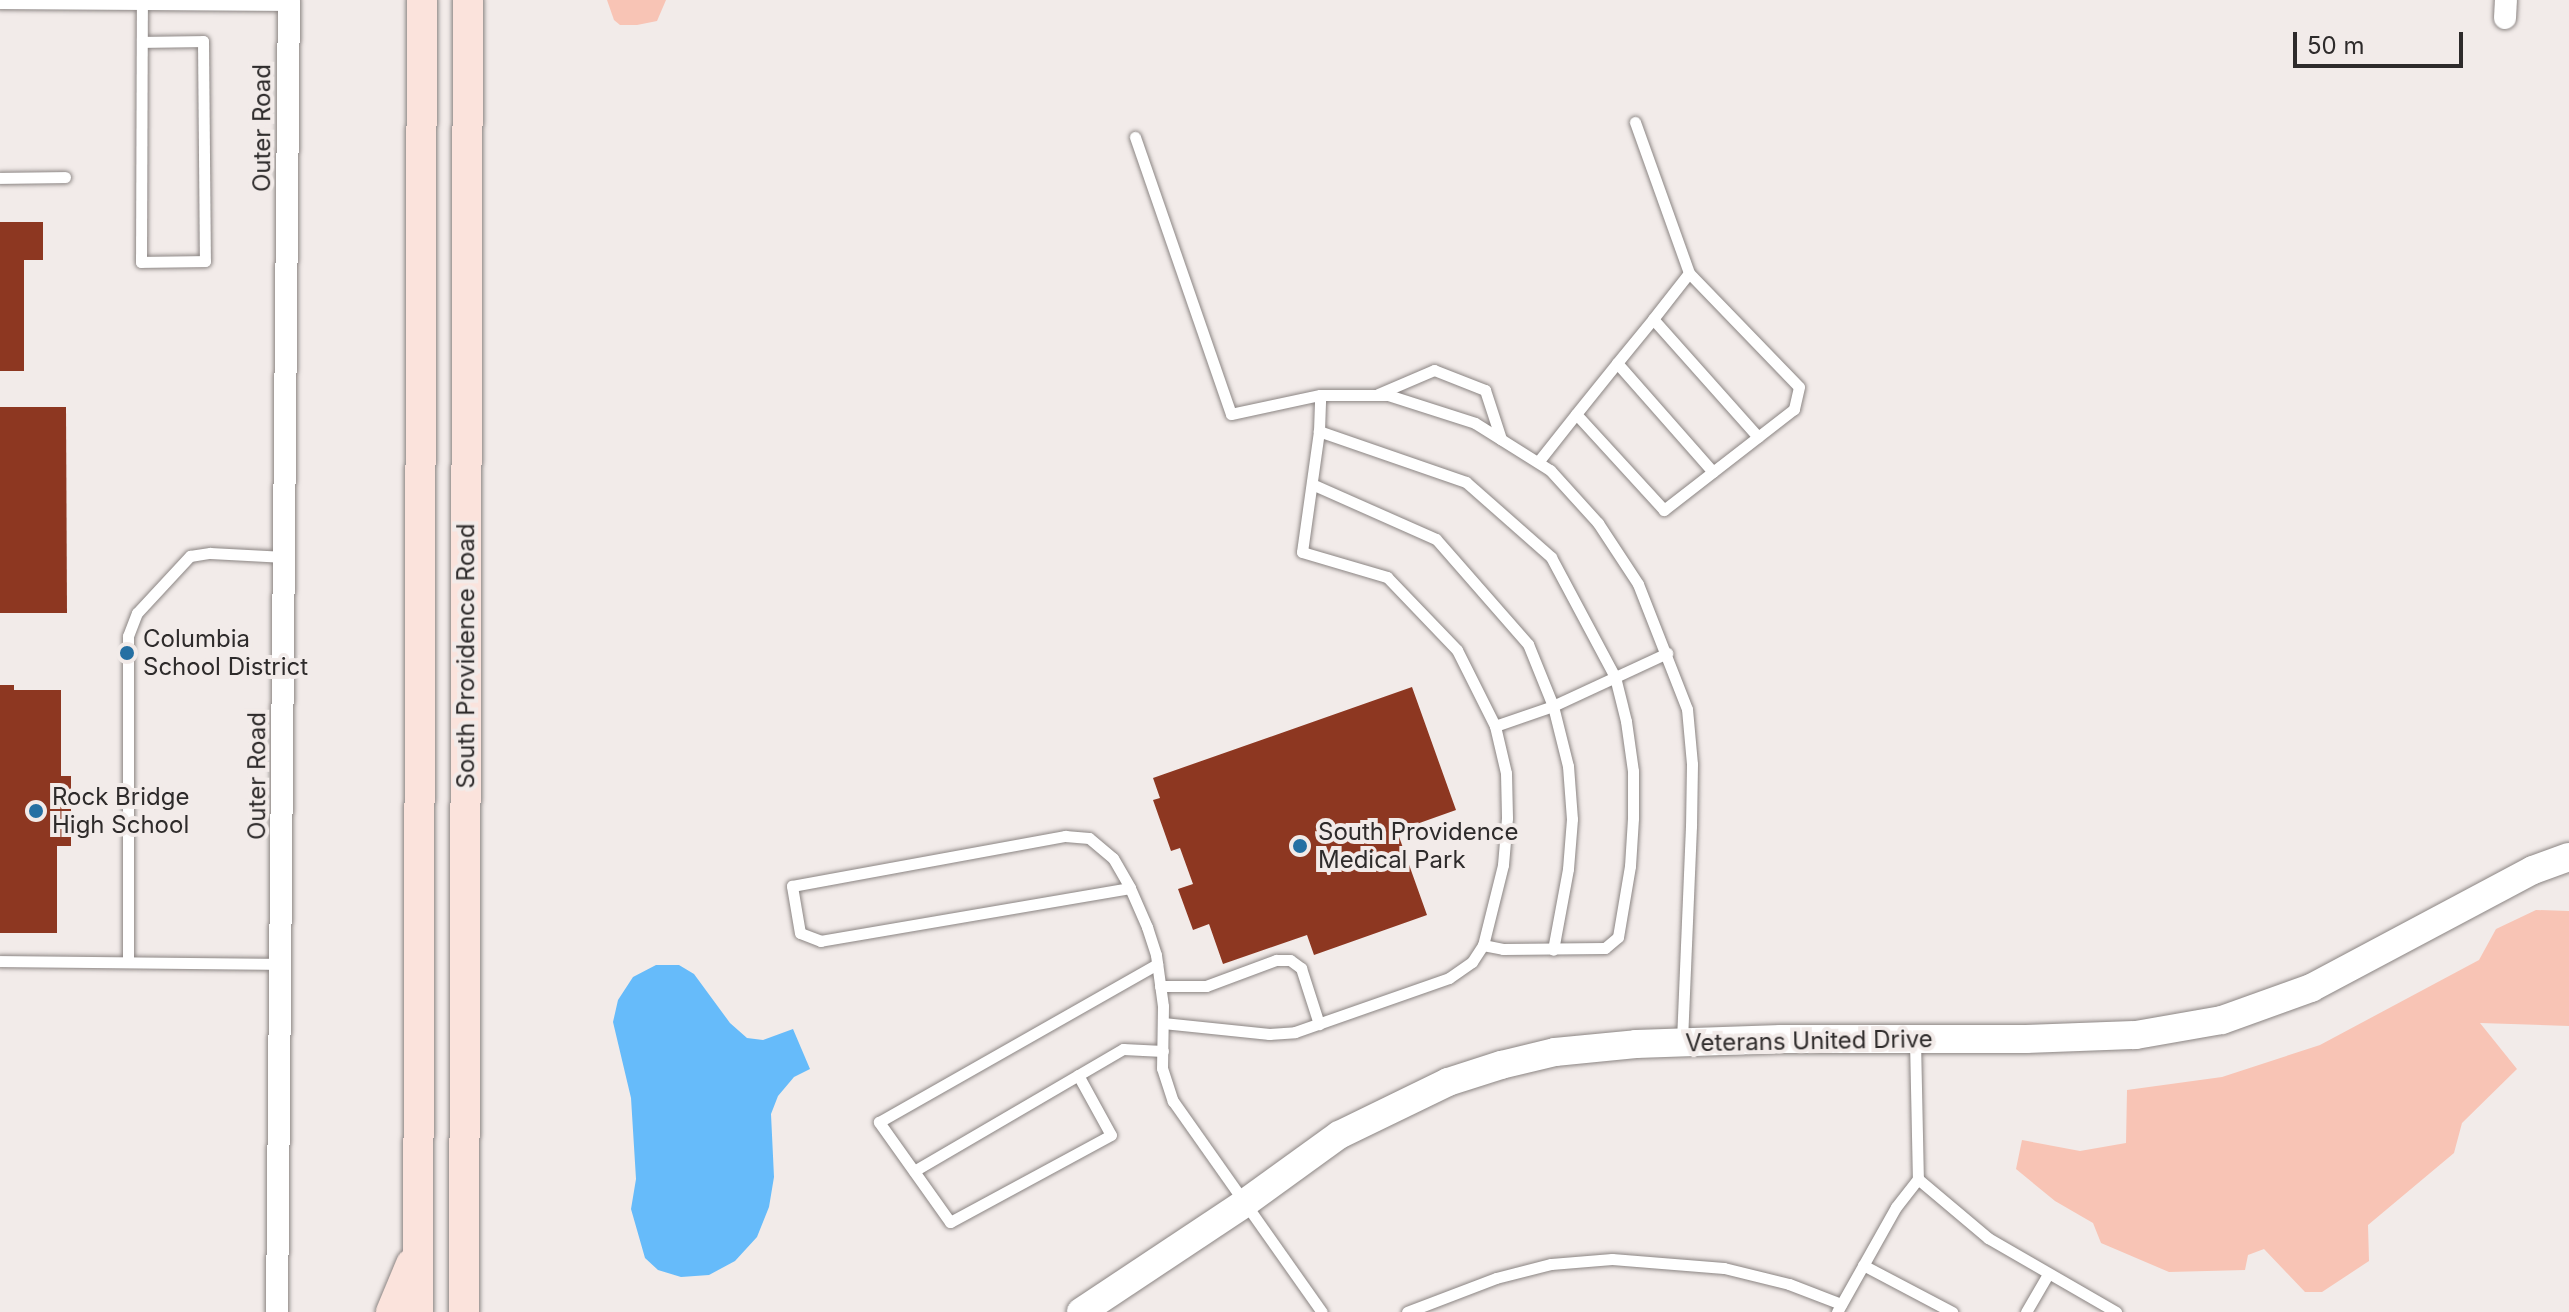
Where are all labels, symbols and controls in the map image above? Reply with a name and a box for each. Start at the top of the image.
scale bar [2297,16,2467,66]
text: 50 m [2307,31,2365,60]
street label: Outer Road [248,64,276,192]
street label: South Providence Road [452,523,480,789]
place label: Columbia School District [143,625,308,681]
marker: Columbia School District [118,644,136,662]
street label: Outer Road [243,712,271,840]
place label: Rock Bridge High School [52,783,189,839]
marker: Rock Bridge High School [27,802,45,820]
place label: South Providence Medical Park [1318,818,1519,874]
marker: South Providence Medical Park [1289,835,1311,857]
street label: Veterans United Drive [1685,1024,1933,1058]

